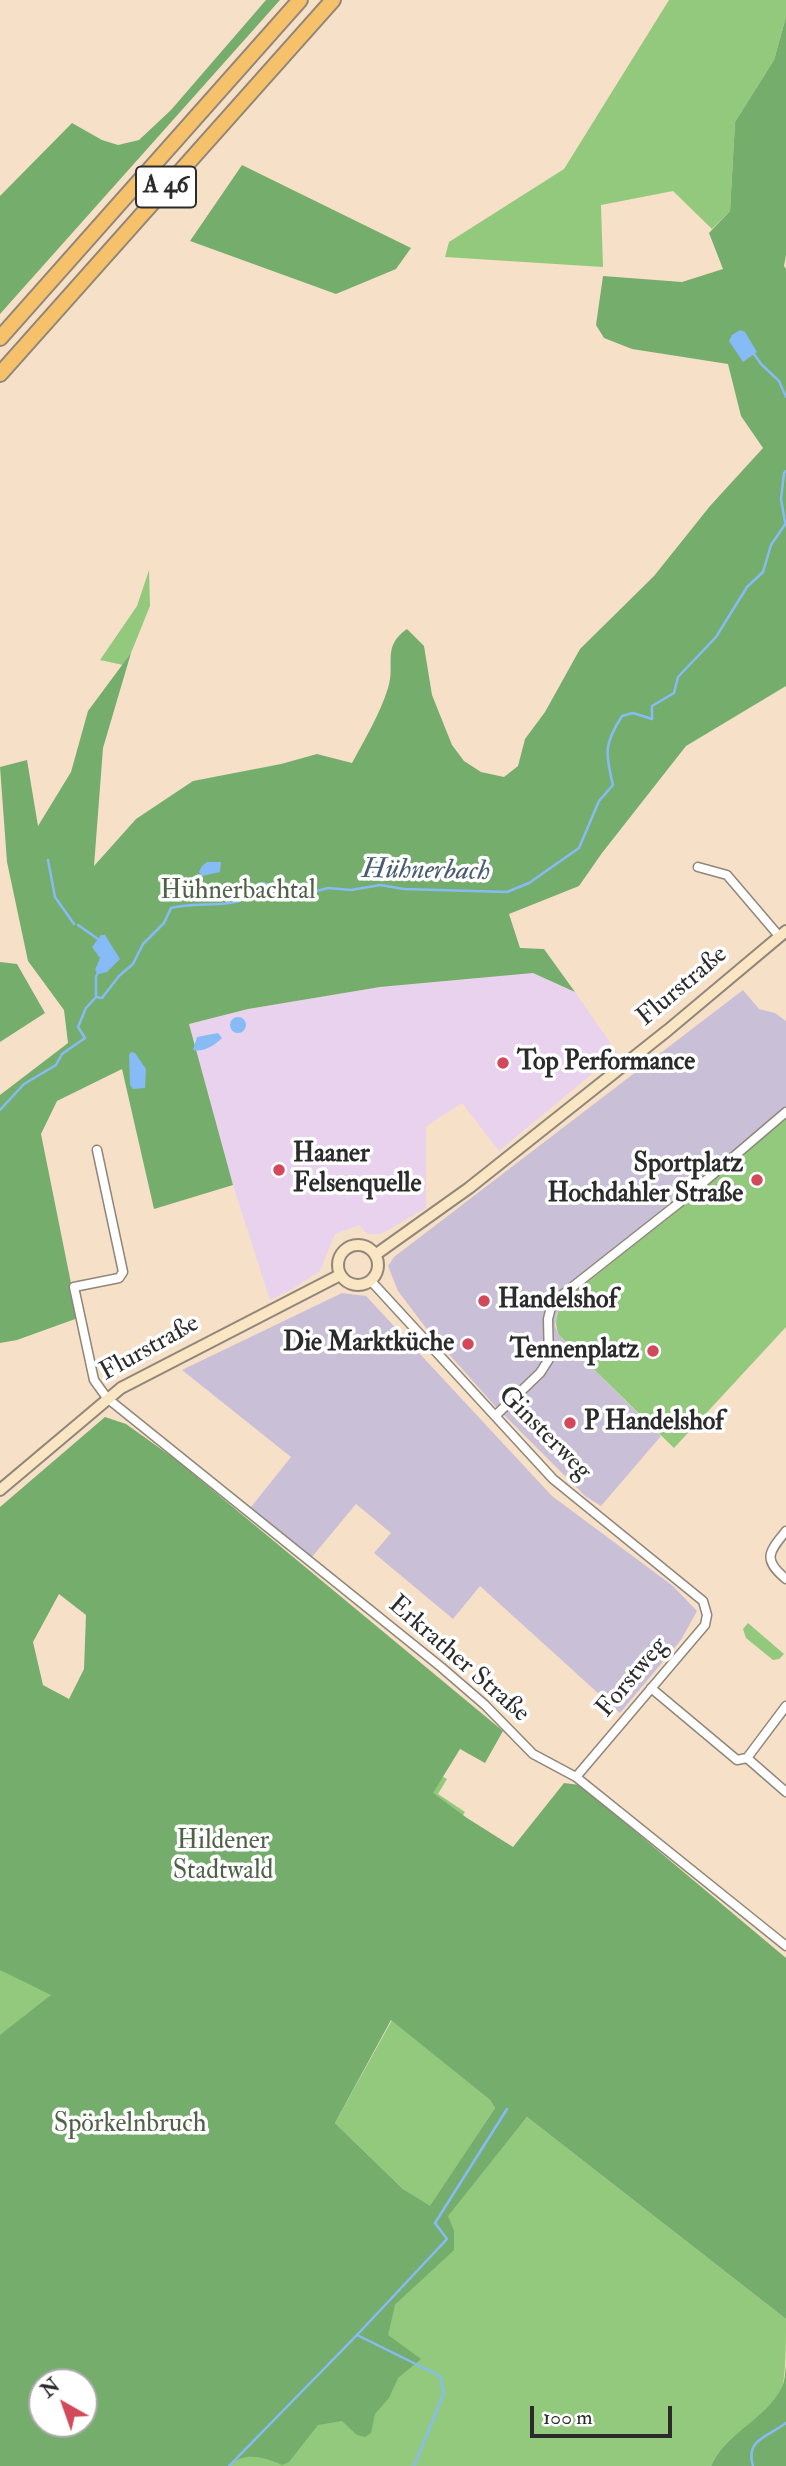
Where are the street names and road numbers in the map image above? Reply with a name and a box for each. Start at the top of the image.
road number: A 46 [136,167,196,208]
street label: Flurstraße [631,940,735,1034]
street label: Flurstraße [95,1309,205,1389]
street label: Ginsterweg [491,1381,597,1487]
street label: Erkrather Straße [381,1590,535,1730]
street label: Forstweg [591,1632,675,1724]

